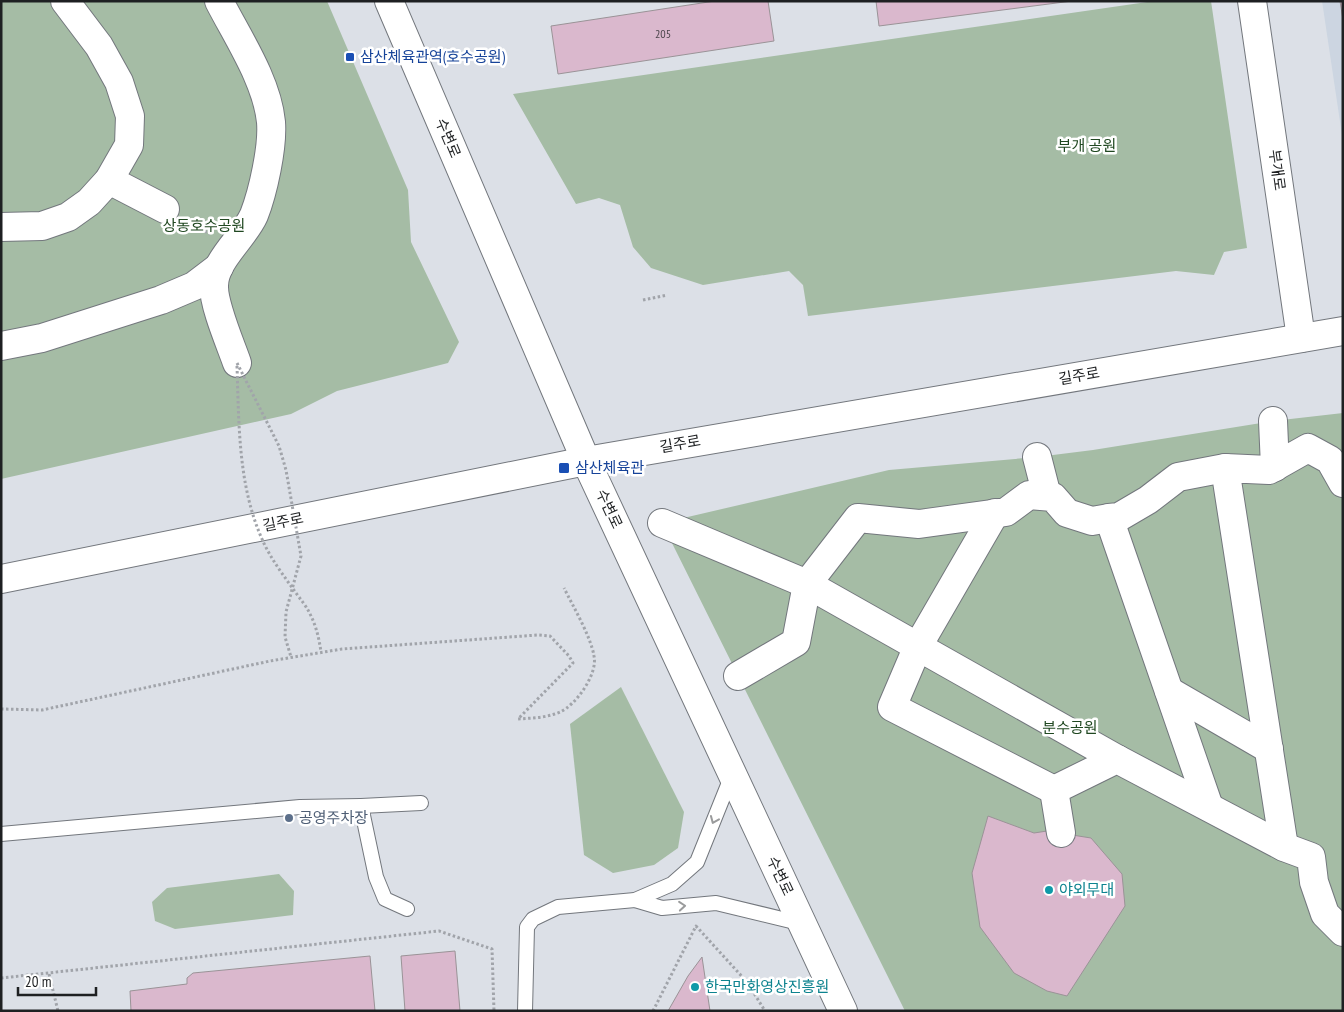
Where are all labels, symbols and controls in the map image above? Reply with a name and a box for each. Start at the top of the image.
house number: 205 [655,26,671,41]
place label: 삼산체육관역(호수공원) [360,47,505,66]
marker: 삼산체육관역(호수공원) [344,51,356,63]
street label: 수변로 [432,115,465,161]
park label: 부개 공원 [1058,136,1116,155]
street label: 부개로 [1265,148,1290,192]
park label: 상동호수공원 [163,216,245,235]
street label: 길주로 [1057,363,1101,388]
street label: 길주로 [658,431,702,456]
place label: 삼산체육관 [575,458,644,477]
marker: 삼산체육관 [557,461,571,475]
street label: 수변로 [592,486,627,532]
street label: 길주로 [261,508,305,535]
park label: 분수공원 [1042,718,1098,737]
place label: 공영주차장 [299,808,368,827]
marker: 공영주차장 [283,812,295,824]
one-way arrow [710,815,720,824]
street label: 수변로 [763,853,798,899]
place label: 야외무대 [1059,880,1114,899]
marker: 야외무대 [1043,884,1055,896]
one-way arrow [678,901,686,912]
scale bar [18,964,95,996]
text: 20 m [25,972,51,991]
place label: 한국만화영상진흥원 [705,977,829,996]
marker: 한국만화영상진흥원 [689,981,701,993]

